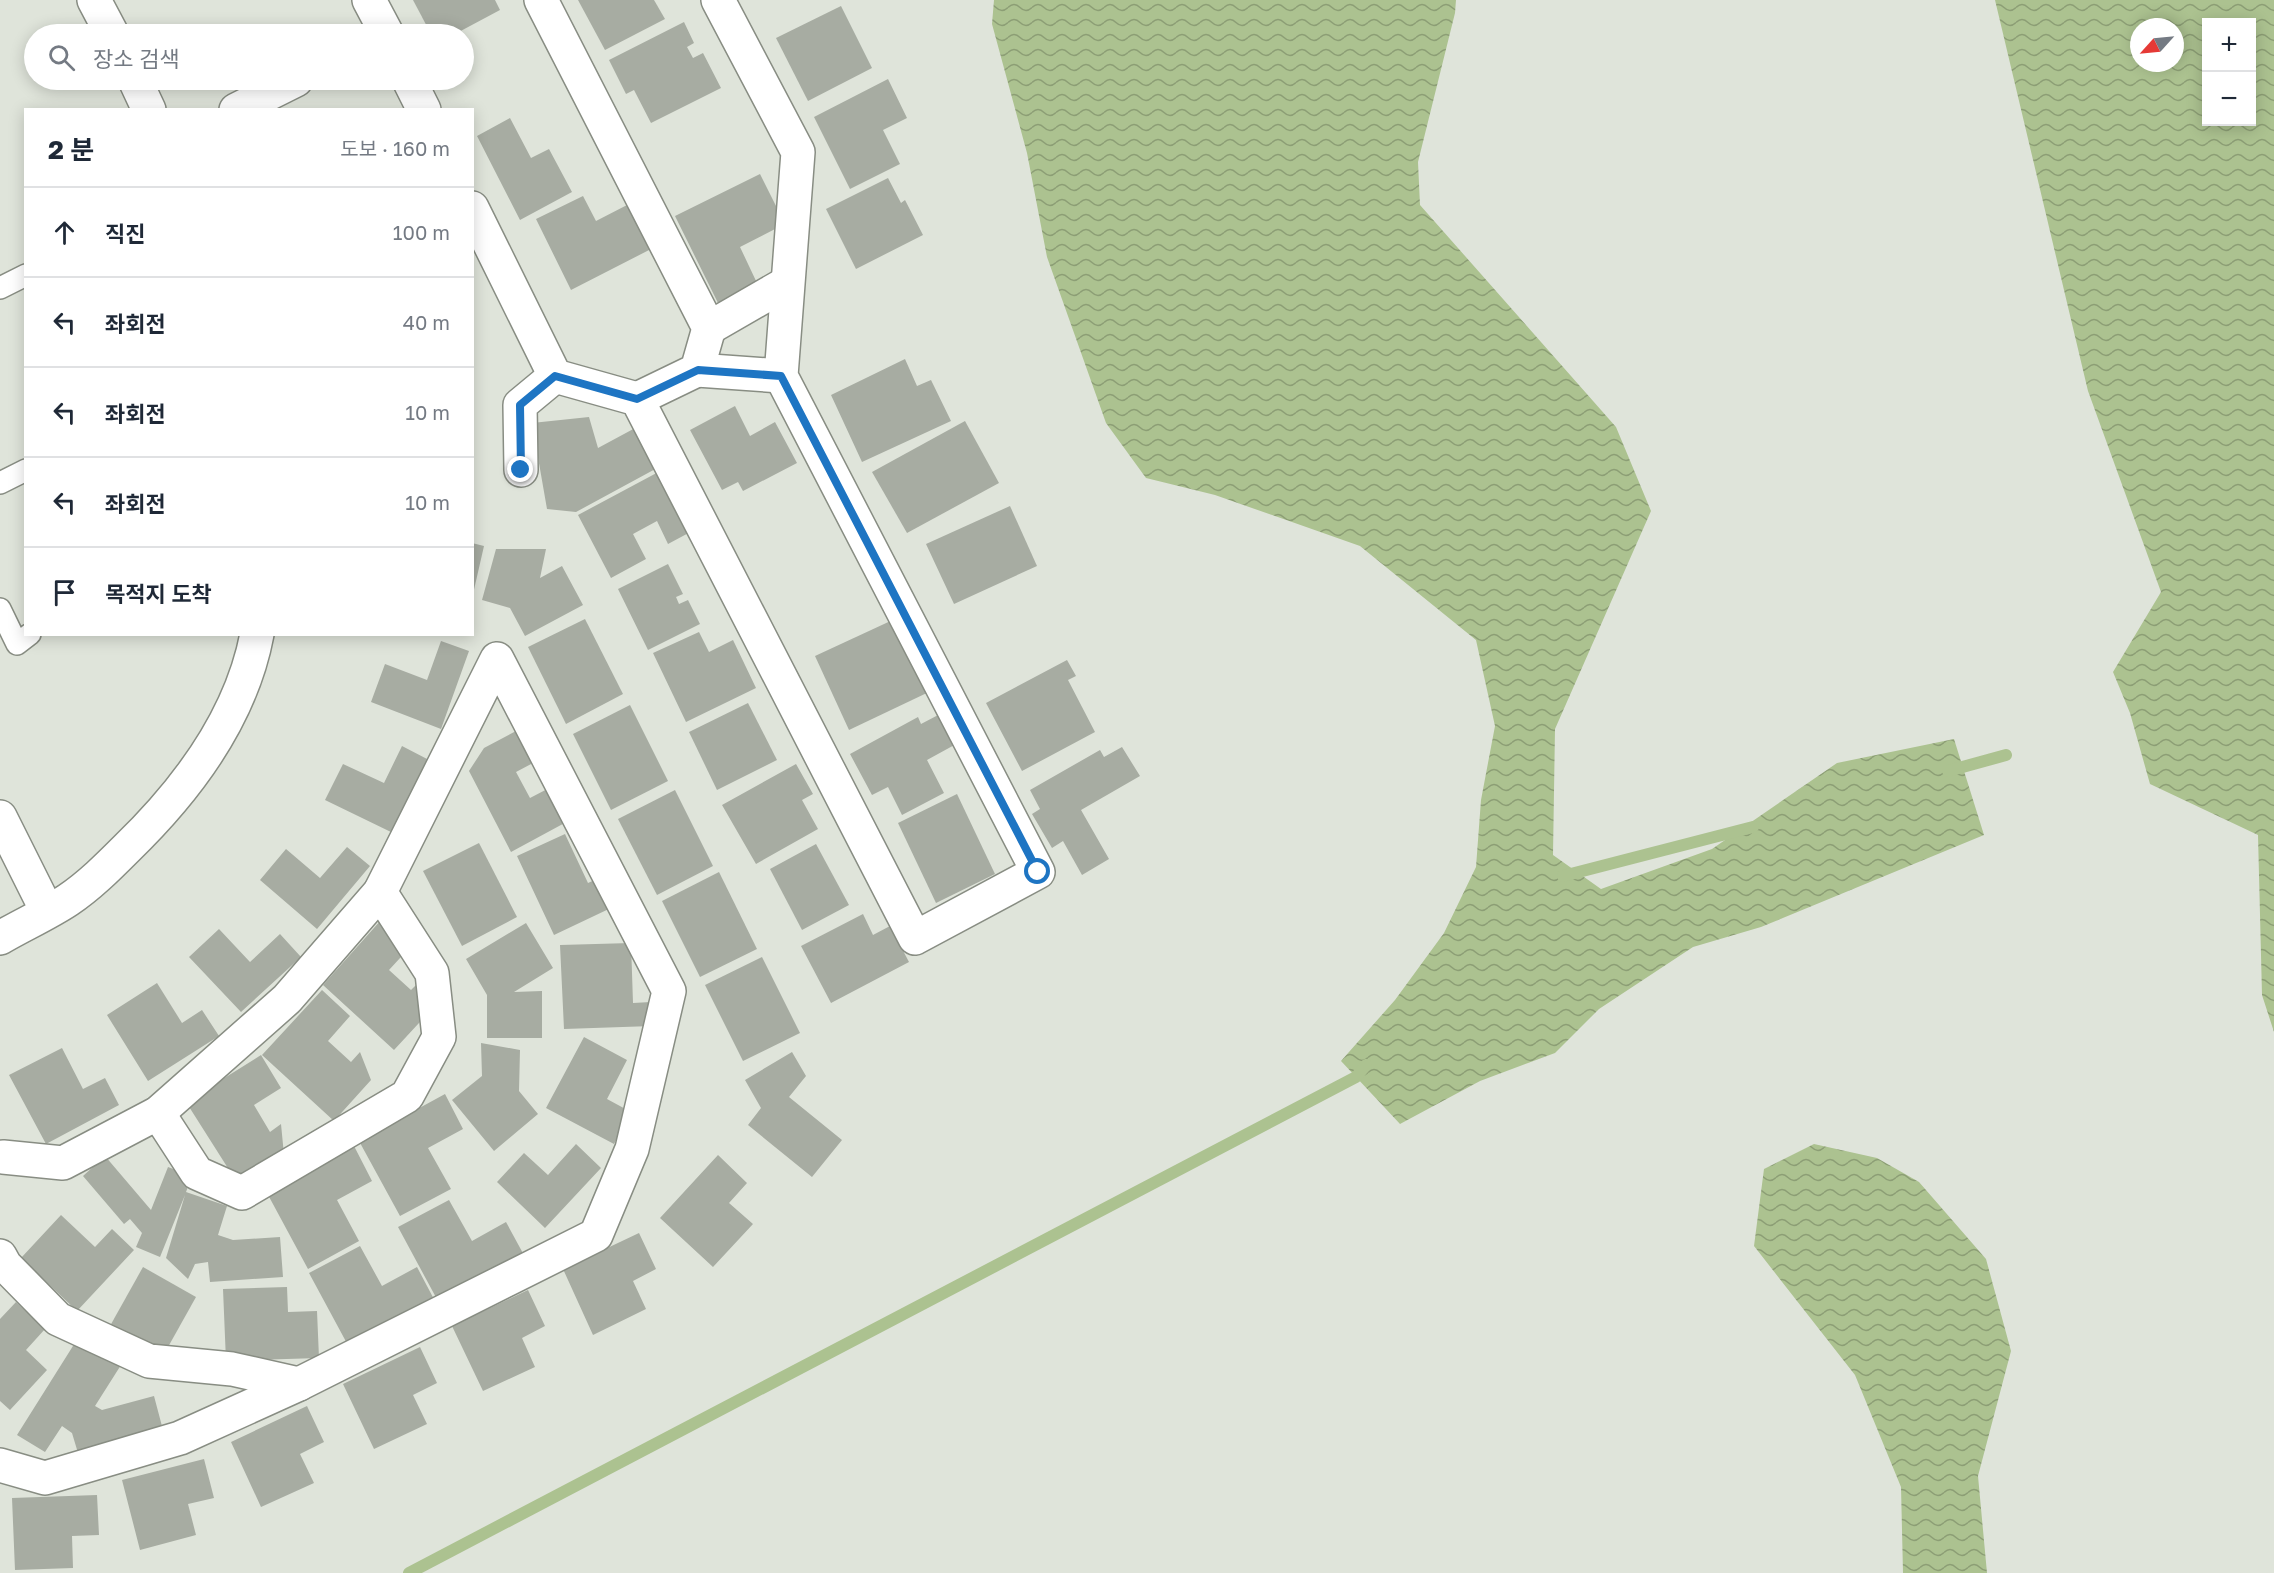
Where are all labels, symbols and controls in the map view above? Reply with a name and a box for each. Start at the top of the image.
north arrow [2130,18,2184,72]
map controls [2202,18,2256,126]
button: + [2202,18,2256,72]
search box [24,24,474,90]
icon: search [45,41,78,74]
text: 장소 검색 [93,45,179,72]
button: − [2202,72,2256,126]
text: 2 분 [48,134,94,165]
text: 도보 · 160 m [340,136,450,160]
icon: ahead [48,216,81,249]
text: 직진 [105,220,145,247]
text: 100 m [393,220,450,244]
icon: left [48,306,81,339]
text: 좌회전 [105,310,166,337]
text: 40 m [403,310,450,334]
icon: left [48,396,81,429]
text: 좌회전 [105,400,166,427]
text: 10 m [405,400,450,424]
route end [507,456,533,482]
icon: left [48,486,81,519]
text: 좌회전 [105,490,166,517]
text: 10 m [405,490,450,514]
icon: arrive [48,576,81,609]
text: 목적지 도착 [105,580,212,607]
route start [1024,858,1050,884]

